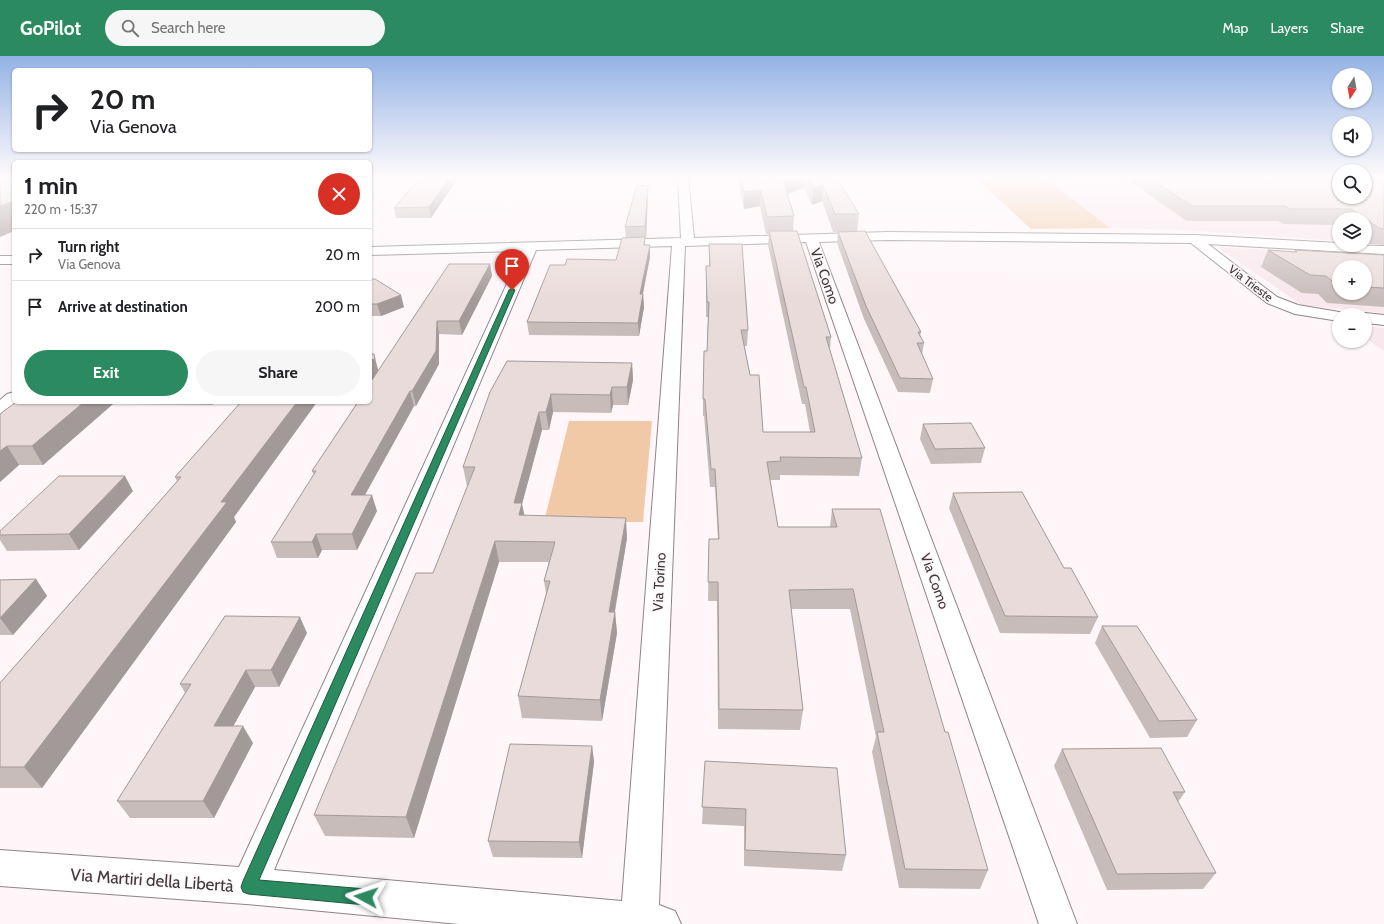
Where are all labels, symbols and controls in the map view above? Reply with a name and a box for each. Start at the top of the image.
search box [105,10,385,46]
text: GoPilot [20,17,81,40]
icon: search [119,17,141,39]
text: Search here [151,19,225,37]
text: Map [1223,19,1248,37]
text: Layers [1270,19,1308,37]
text: Share [1330,19,1364,37]
north arrow [1332,68,1372,108]
map controls [1332,68,1372,348]
text: 20 m [90,82,155,116]
icon: right [24,84,76,136]
text: Via Genova [90,116,177,138]
button: sound [1332,116,1372,156]
button: search [1332,164,1372,204]
text: 1 min [24,171,78,200]
button: close [318,173,360,215]
text: 220 m · 15:37 [24,201,98,217]
button: layers [1332,212,1372,252]
text: Turn right [58,238,119,256]
icon: right [24,244,46,266]
text: 20 m [325,246,360,264]
street label: Via Como [807,246,843,307]
pin [495,249,529,290]
icon: arrive [501,255,523,277]
text: Via Genova [58,256,121,272]
button: + [1332,260,1372,300]
street label: Via Trieste [1226,261,1276,305]
icon: arrive [24,296,46,318]
text: Arrive at destination [58,298,188,316]
text: 200 m [315,298,360,316]
button: − [1332,308,1372,348]
button: Exit [24,350,188,396]
button: Share [196,350,360,396]
street label: Via Como [917,551,953,612]
street label: Via Torino [648,552,670,612]
street label: Via Martiri della Libertà [70,864,235,896]
position arrow [345,876,387,918]

